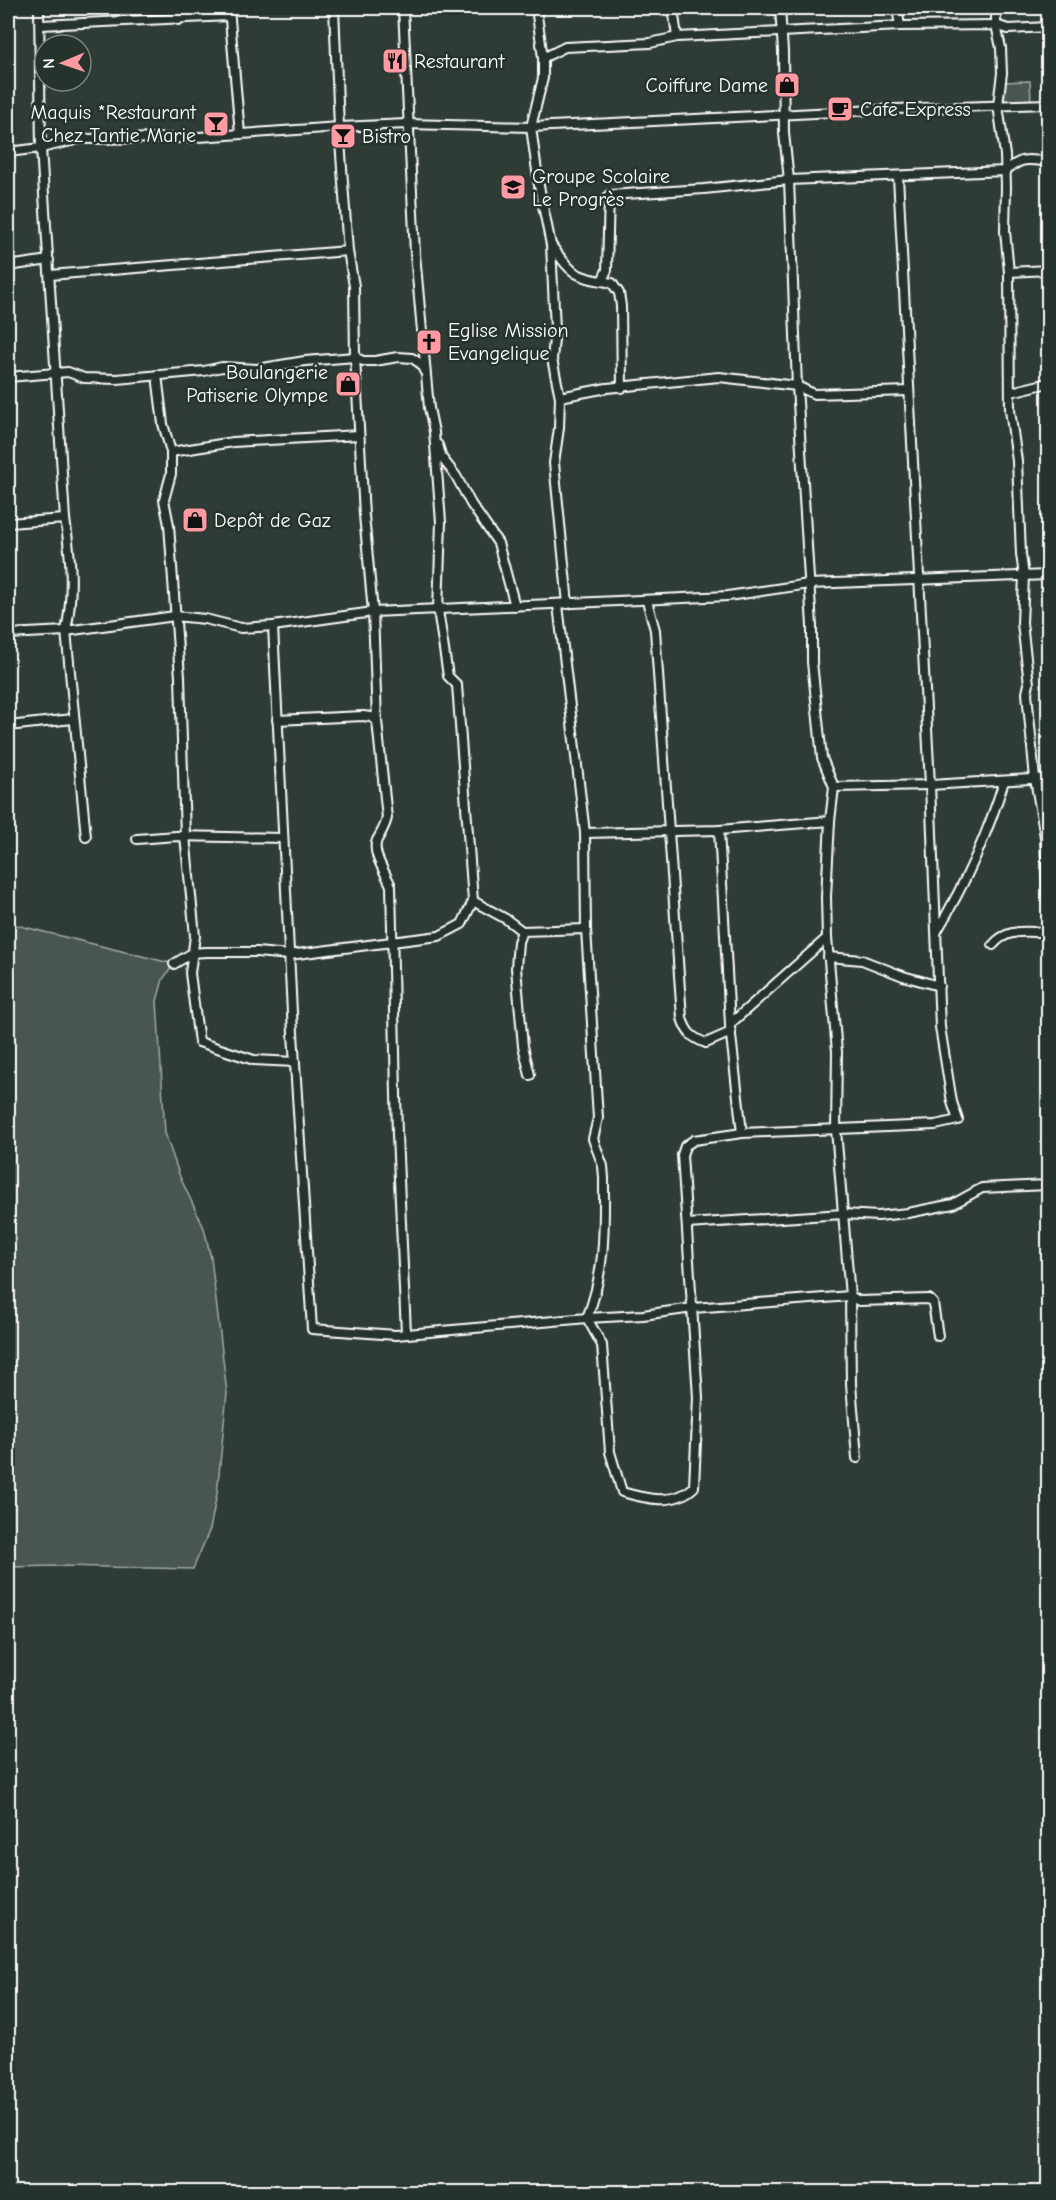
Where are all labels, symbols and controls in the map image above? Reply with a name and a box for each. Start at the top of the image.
north arrow [33,33,93,93]
restaurant icon: Restaurant [380,46,410,76]
place label: Restaurant [414,50,506,73]
text: N [40,58,58,69]
shop icon: Coiffure Dame [772,70,802,100]
place label: Coiffure Dame [646,74,768,97]
cafe icon: Cafe Express [825,94,855,124]
place label: Cafe Express [860,98,971,121]
place label: Maquis *Restaurant Chez Tantie Marie [31,101,197,147]
bar icon: Maquis *Restaurant Chez Tantie Marie [201,109,231,139]
bar icon: Bistro [328,121,358,151]
place label: Bistro [362,125,411,148]
place label: Groupe Scolaire Le Progrès [532,165,670,211]
school or university icon: Groupe Scolaire Le Progrès [498,172,528,202]
place label: Eglise Mission Evangelique [448,319,569,365]
church icon: Eglise Mission Evangelique [414,327,444,357]
place label: Boulangerie Patiserie Olympe [186,361,328,407]
shop icon: Boulangerie Patiserie Olympe [333,369,363,399]
shop icon: Depôt de Gaz [180,505,210,535]
place label: Depôt de Gaz [214,509,331,532]

